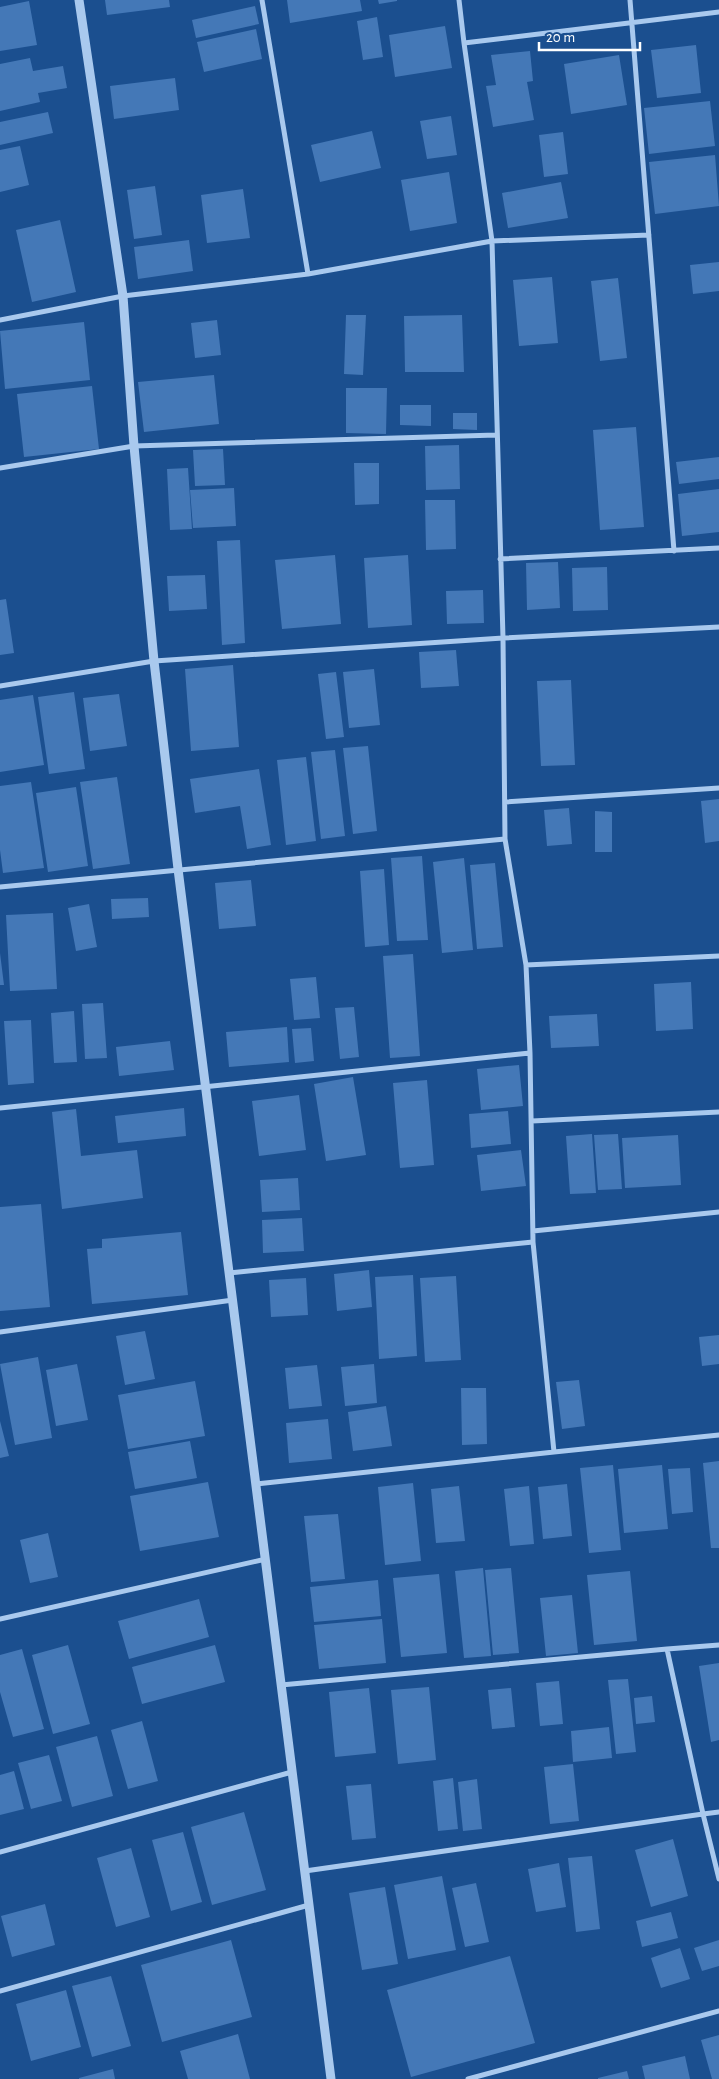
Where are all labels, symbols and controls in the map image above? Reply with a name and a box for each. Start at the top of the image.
scale bar [539,20,640,52]
text: 20 m [546,30,575,45]

